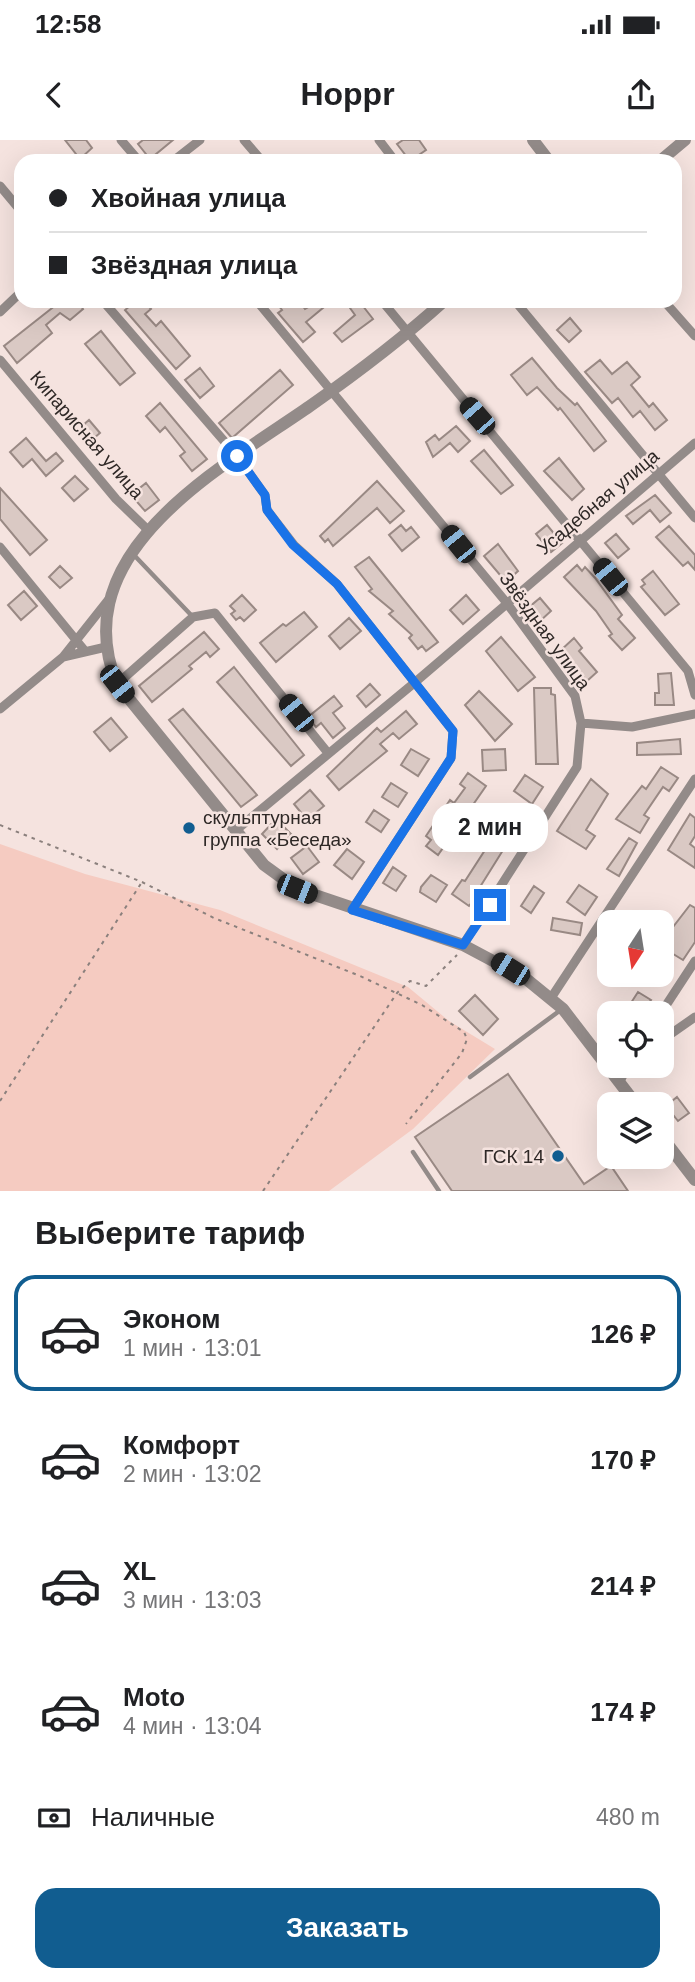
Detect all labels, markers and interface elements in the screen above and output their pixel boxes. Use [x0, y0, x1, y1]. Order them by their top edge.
text: 12:58 [35, 9, 102, 39]
icon: back [35, 76, 73, 114]
text: Hoppr [300, 76, 395, 112]
icon: share [622, 76, 660, 114]
text: Хвойная улица [91, 183, 286, 213]
text: Звёздная улица [91, 250, 297, 280]
street label: Кипарисная улица [26, 367, 148, 503]
car [456, 393, 499, 439]
route start [221, 440, 253, 472]
street label: Усадебная улица [533, 445, 663, 559]
car [437, 521, 480, 567]
car [589, 554, 632, 600]
street label: Звёздная улица [495, 568, 595, 694]
car [96, 661, 139, 707]
car [275, 690, 318, 736]
callout: 2 мин [432, 804, 548, 852]
place label: скульптурная группа «Беседа» [203, 807, 352, 850]
text: 2 мин [458, 814, 522, 840]
marker: скульптурная группа «Беседа» [181, 820, 197, 836]
car [274, 871, 321, 907]
route end [474, 889, 506, 921]
north arrow [597, 910, 674, 987]
map controls [597, 910, 674, 1169]
car [487, 949, 534, 989]
button: locate [597, 1001, 674, 1078]
button: layers [597, 1092, 674, 1169]
place label: ГСК 14 [483, 1146, 544, 1167]
marker: ГСК 14 [550, 1148, 566, 1164]
text: Выберите тариф [35, 1215, 305, 1251]
icon: car [39, 1302, 102, 1365]
text: Эконом [123, 1304, 221, 1334]
text: 126 ₽ [590, 1319, 656, 1349]
text: 1 мин · 13:01 [123, 1335, 262, 1361]
icon: car [39, 1428, 102, 1491]
text: Комфорт [123, 1430, 240, 1460]
text: 170 ₽ [590, 1445, 656, 1475]
text: 2 мин · 13:02 [123, 1461, 262, 1487]
icon: car [39, 1554, 102, 1617]
text: XL [123, 1556, 156, 1586]
text: 214 ₽ [590, 1571, 656, 1601]
text: 3 мин · 13:03 [123, 1587, 262, 1613]
icon: car [39, 1680, 102, 1743]
text: Moto [123, 1682, 185, 1712]
text: 174 ₽ [590, 1697, 656, 1727]
text: 4 мин · 13:04 [123, 1713, 262, 1739]
icon: cash [35, 1799, 73, 1837]
text: Наличные [91, 1802, 215, 1832]
text: 480 m [596, 1804, 660, 1830]
button: Заказать [35, 1888, 660, 1968]

